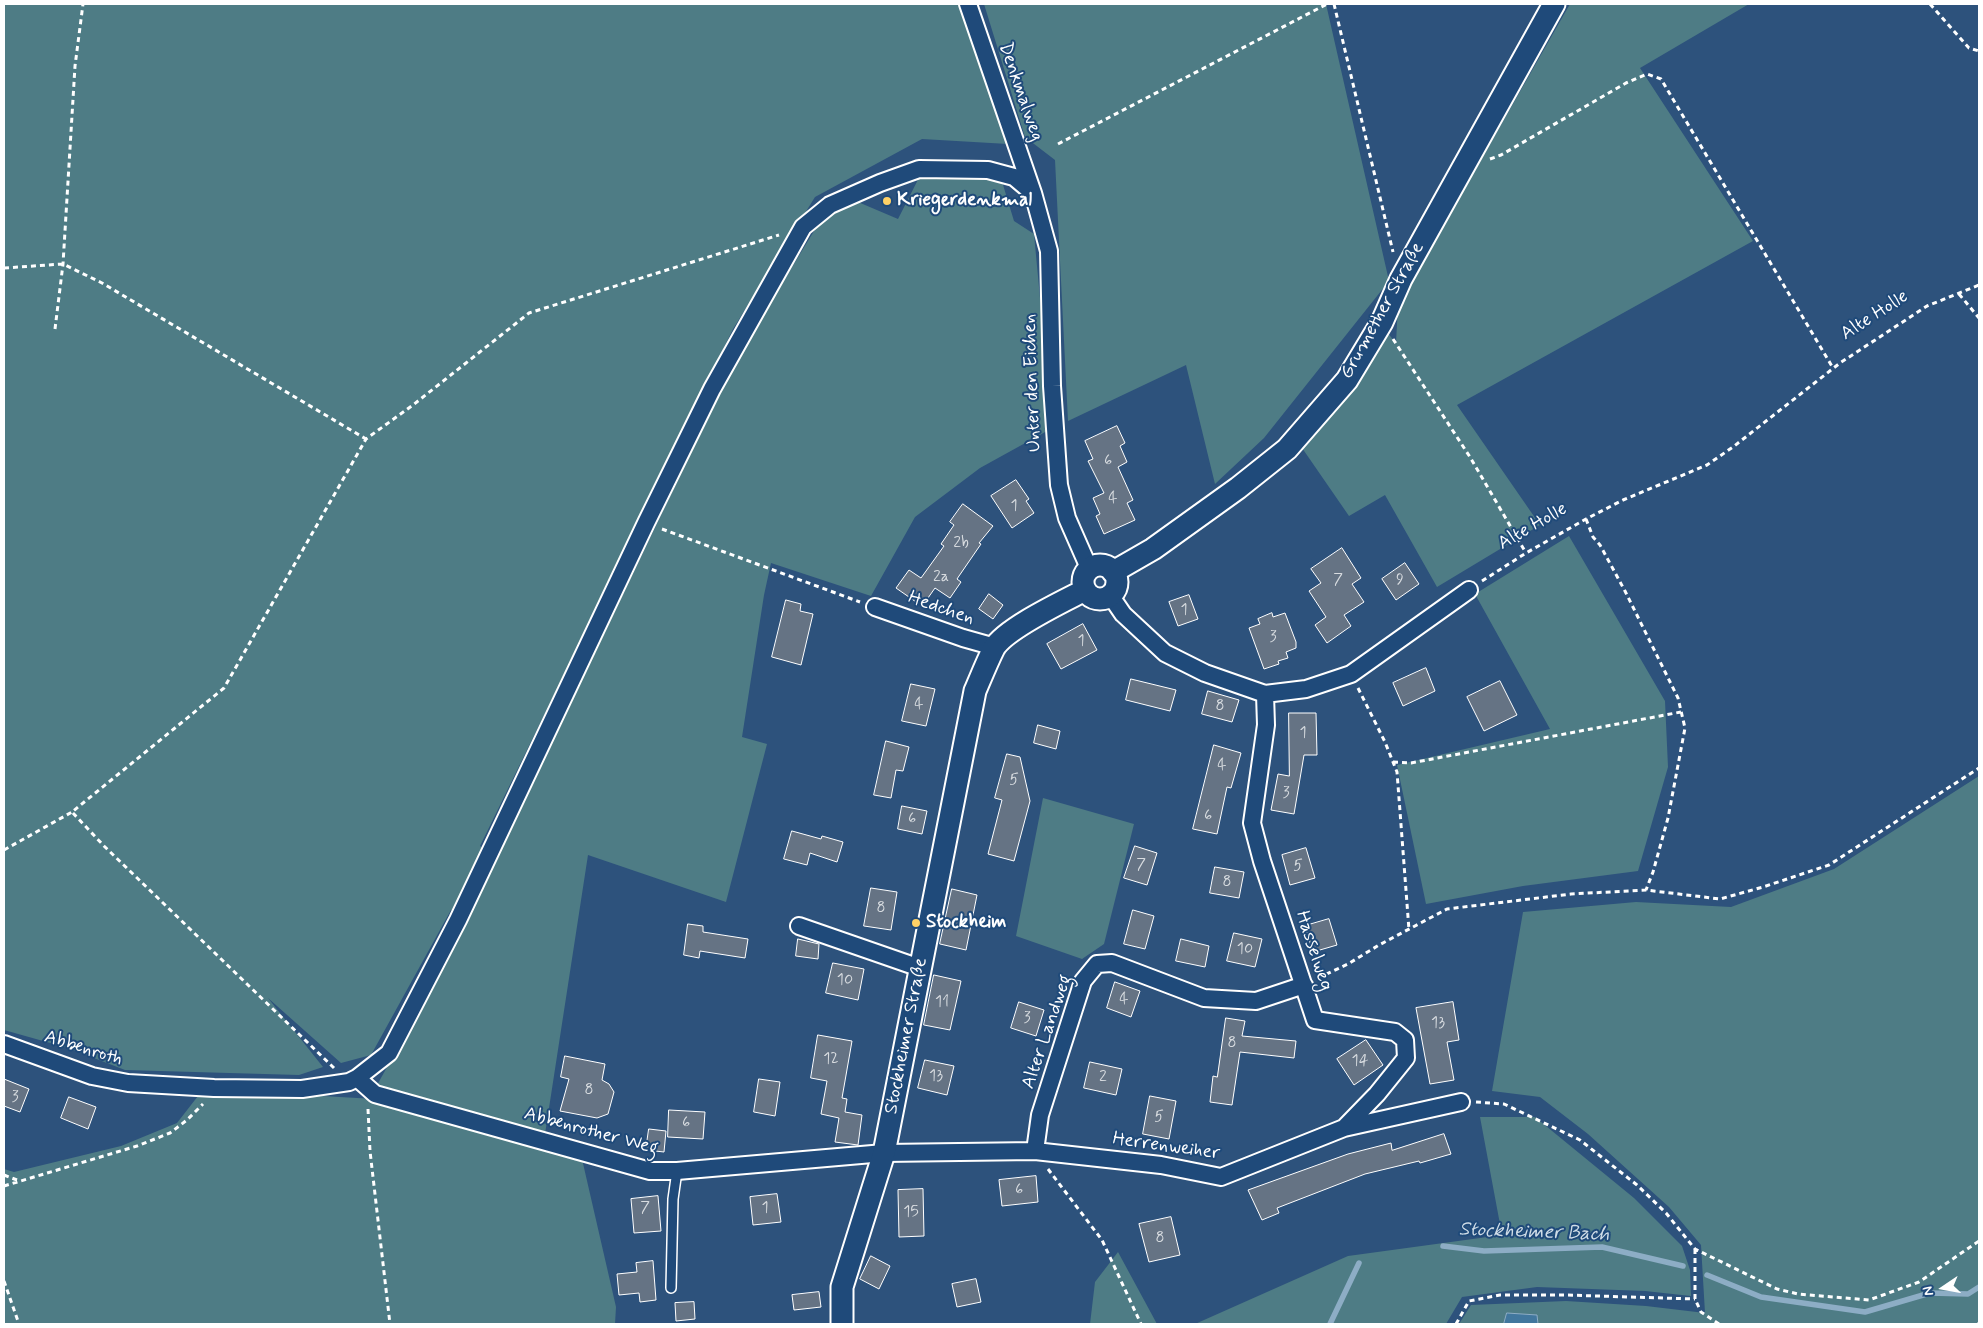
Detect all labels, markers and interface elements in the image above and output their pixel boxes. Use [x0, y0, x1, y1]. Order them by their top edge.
street label: Denkmalweg [992, 40, 1048, 144]
place label: Kriegerdenkmal [897, 190, 1032, 212]
marker: Kriegerdenkmal [881, 195, 893, 207]
street label: Grumether Straße [1336, 239, 1430, 383]
street label: Alte Holle [1837, 286, 1913, 346]
street label: Unter den Eichen [1019, 313, 1047, 453]
house number: 6 [1104, 452, 1112, 472]
house number: 4 [1108, 489, 1118, 509]
house number: 1 [1010, 497, 1018, 517]
street label: Alte Holle [1494, 498, 1572, 556]
house number: 2b [953, 534, 969, 554]
house number: 2a [933, 568, 949, 588]
house number: 7 [1333, 571, 1343, 591]
house number: 9 [1396, 571, 1404, 591]
street label: Hedchen [905, 587, 977, 631]
house number: 1 [1180, 601, 1188, 621]
house number: 3 [1269, 628, 1277, 648]
house number: 1 [1077, 632, 1085, 652]
house number: 4 [914, 695, 924, 715]
house number: 8 [1215, 697, 1225, 717]
house number: 1 [1299, 724, 1307, 744]
house number: 4 [1217, 756, 1227, 776]
house number: 5 [1009, 771, 1019, 791]
house number: 3 [1282, 784, 1290, 804]
house number: 6 [1204, 807, 1212, 827]
house number: 6 [908, 810, 916, 830]
house number: 7 [1136, 856, 1146, 876]
house number: 5 [1293, 857, 1303, 877]
house number: 8 [1222, 873, 1232, 893]
house number: 8 [876, 899, 886, 919]
street label: Hasselweg [1289, 908, 1337, 994]
place label: Stockheim [926, 912, 1006, 934]
marker: Stockheim [910, 917, 922, 929]
house number: 10 [1237, 940, 1253, 960]
street label: Stockheimer Straße [881, 956, 933, 1116]
house number: 10 [837, 971, 853, 991]
street label: Alter Landweg [1018, 972, 1078, 1092]
house number: 4 [1119, 990, 1129, 1010]
house number: 11 [935, 993, 949, 1013]
house number: 3 [1023, 1009, 1031, 1029]
house number: 13 [1431, 1014, 1445, 1034]
street label: Abbenroth [41, 1026, 125, 1072]
house number: 8 [1227, 1034, 1237, 1054]
house number: 12 [823, 1050, 839, 1070]
house number: 14 [1352, 1052, 1368, 1072]
house number: 13 [929, 1067, 943, 1087]
house number: 2 [1099, 1068, 1107, 1088]
house number: 8 [584, 1081, 594, 1101]
house number: 3 [11, 1088, 19, 1108]
street label: Abbenrother Weg [521, 1103, 661, 1161]
house number: 5 [1154, 1108, 1164, 1128]
house number: 6 [682, 1114, 690, 1134]
street label: Herrenweiher [1111, 1128, 1221, 1166]
house number: 6 [1015, 1181, 1023, 1201]
house number: 7 [640, 1199, 650, 1219]
house number: 1 [761, 1199, 769, 1219]
house number: 15 [903, 1203, 919, 1223]
water label: Stockheimer Bach [1458, 1218, 1610, 1248]
house number: 8 [1155, 1229, 1165, 1249]
north arrow [1918, 1263, 1968, 1313]
text: N [1919, 1285, 1938, 1298]

